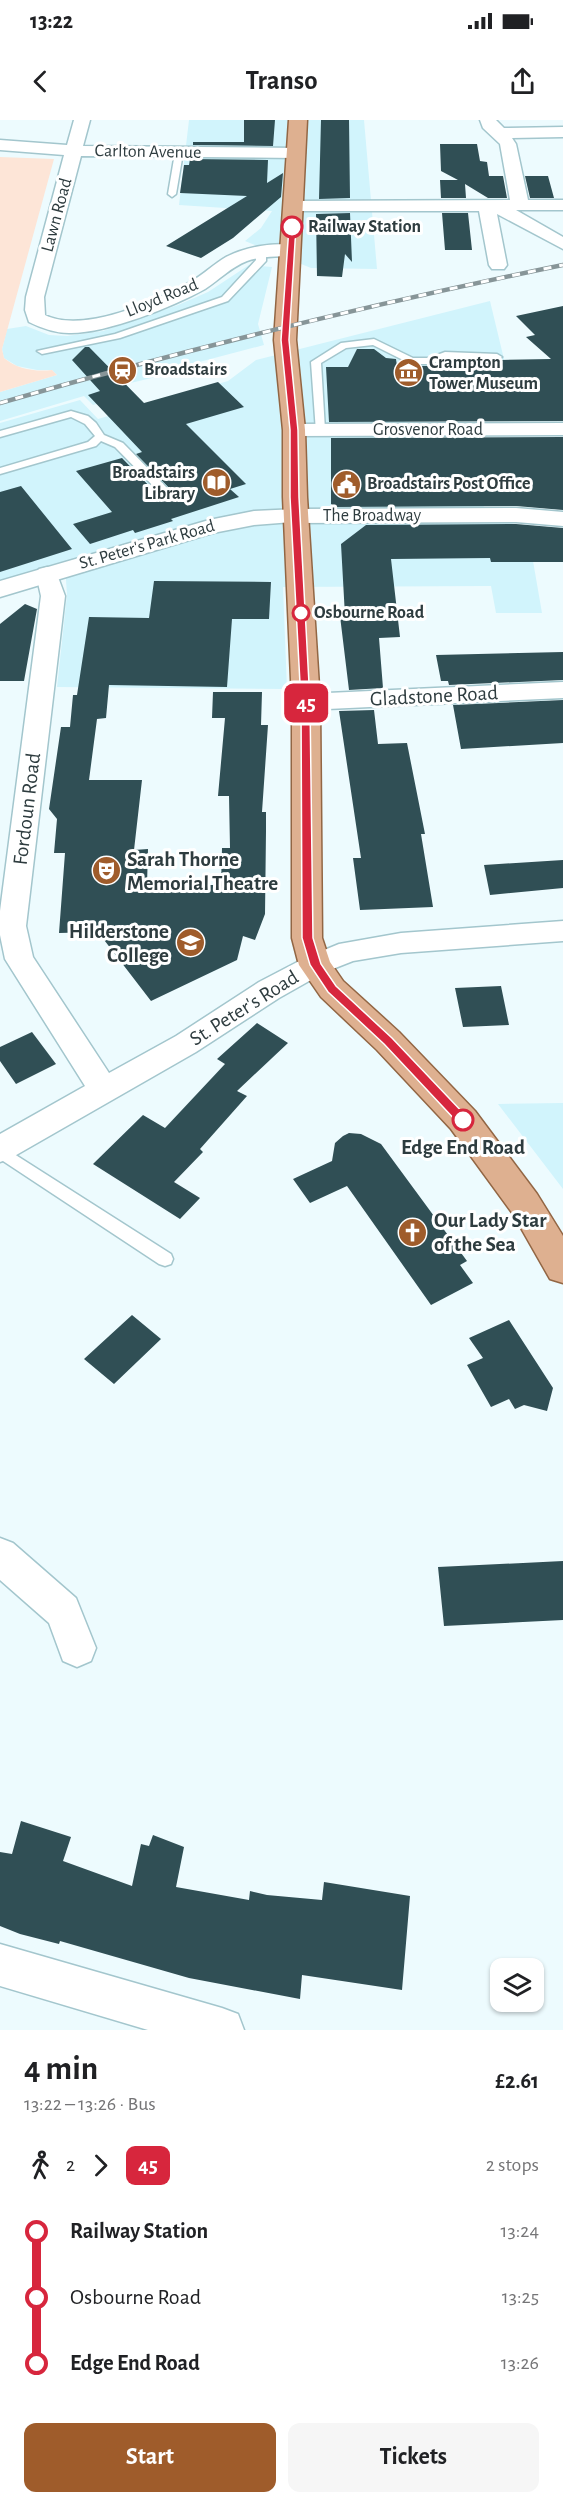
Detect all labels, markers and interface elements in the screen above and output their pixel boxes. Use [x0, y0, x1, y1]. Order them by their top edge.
text: 13:22 [30, 10, 73, 32]
icon: back [24, 65, 57, 98]
icon: share [506, 65, 539, 98]
text: Transo [246, 67, 317, 94]
street label: Carlton Avenue [95, 142, 201, 162]
street label: Lawn Road [39, 176, 75, 254]
marker: Railway Station [281, 216, 303, 238]
place label: Railway Station [308, 218, 421, 236]
street label: Lloyd Road [123, 275, 201, 321]
station icon: Broadstairs [107, 354, 139, 386]
place label: Crampton Tower Museum [429, 354, 538, 393]
museum icon: Crampton Tower Museum [392, 357, 424, 389]
place label: Broadstairs [144, 361, 227, 379]
street label: Grosvenor Road [373, 421, 483, 439]
place label: Broadstairs Library [112, 464, 196, 503]
library icon: Broadstairs Library [200, 467, 232, 499]
public building icon: Broadstairs Post Office [330, 468, 362, 500]
place label: Broadstairs Post Office [367, 475, 530, 493]
street label: The Broadway [323, 507, 422, 525]
street label: St. Peter's Park Road [77, 517, 217, 573]
marker: Osbourne Road [292, 604, 310, 622]
place label: Osbourne Road [314, 604, 425, 622]
street label: Gladstone Road [369, 682, 499, 710]
line badge: 45 [279, 684, 333, 722]
text: 45 [296, 693, 316, 714]
street label: Fordoun Road [10, 752, 44, 866]
place label: Sarah Thorne Memorial Theatre [127, 849, 278, 894]
theatre icon: Sarah Thorne Memorial Theatre [90, 855, 122, 887]
place label: Hilderstone College [69, 921, 169, 966]
school or university icon: Hilderstone College [174, 927, 206, 959]
street label: St. Peter's Road [186, 966, 302, 1050]
marker: Edge End Road [452, 1109, 474, 1131]
place label: Edge End Road [401, 1137, 525, 1158]
place label: Our Lady Star of the Sea [434, 1210, 547, 1255]
church icon: Our Lady Star of the Sea [397, 1216, 429, 1248]
map controls [490, 1958, 544, 2012]
button: layers [490, 1958, 544, 2012]
text: 4 min [24, 2053, 98, 2086]
text: £2.61 [495, 2070, 539, 2092]
text: 13:22 – 13:26 · Bus [24, 2094, 156, 2114]
icon: walk [24, 2149, 57, 2182]
icon: forward [84, 2149, 117, 2182]
text: 2 [66, 2155, 75, 2175]
text: 45 [138, 2155, 158, 2176]
text: 2 stops [486, 2155, 539, 2175]
text: Railway Station [70, 2220, 208, 2242]
text: 13:24 [501, 2221, 539, 2241]
text: Osbourne Road [70, 2286, 201, 2308]
text: 13:25 [502, 2287, 539, 2307]
text: Edge End Road [70, 2352, 200, 2374]
text: 13:26 [501, 2353, 539, 2373]
button: Start [24, 2423, 276, 2492]
button: Tickets [288, 2423, 539, 2492]

